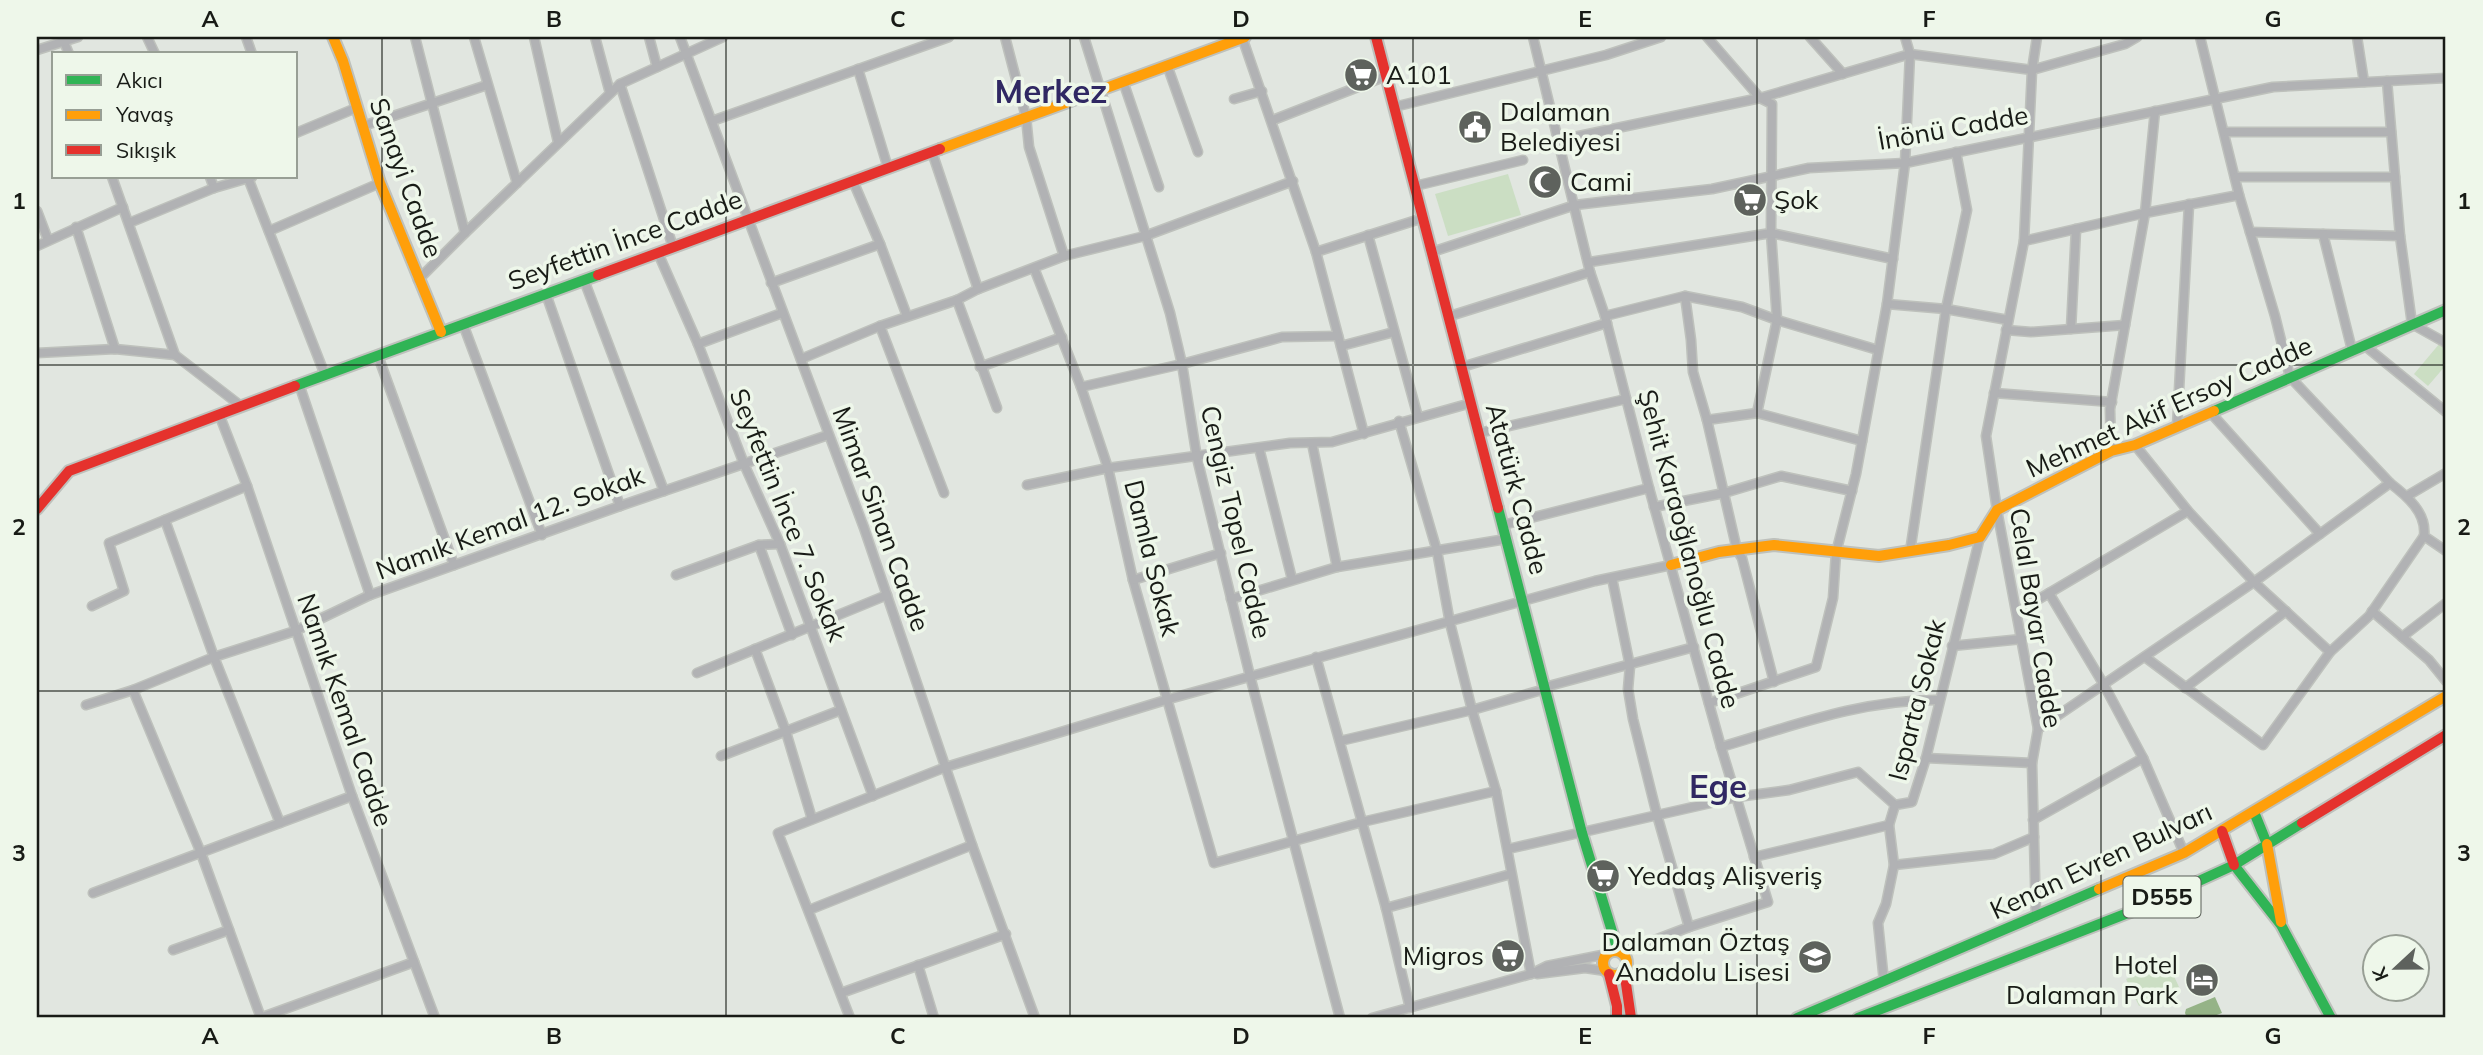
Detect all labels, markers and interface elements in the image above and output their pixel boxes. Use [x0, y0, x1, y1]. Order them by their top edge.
text: A [201, 4, 219, 33]
text: B [546, 4, 562, 33]
text: C [890, 4, 906, 33]
text: D [1232, 4, 1250, 33]
text: E [1578, 4, 1592, 33]
text: F [1922, 4, 1936, 33]
text: G [2264, 4, 2282, 33]
legend [52, 52, 298, 178]
supermarket icon: A101 [1342, 56, 1380, 94]
place label: A101 [1386, 58, 1452, 91]
text: Akıcı [116, 67, 163, 93]
district label: Merkez [995, 70, 1107, 111]
street label: Sanayi Cadde [362, 93, 451, 262]
place label: Dalaman Belediyesi [1500, 95, 1621, 158]
street label: İnönü Cadde [1875, 98, 2031, 157]
text: Yavaş [115, 101, 174, 127]
public building icon: Dalaman Belediyesi [1456, 108, 1494, 146]
text: Sıkışık [116, 137, 176, 163]
mosque icon: Cami [1526, 163, 1564, 201]
place label: Cami [1570, 165, 1632, 198]
supermarket icon: Şok [1731, 181, 1769, 219]
street label: Seyfettin İnce Cadde [503, 182, 746, 297]
place label: Şok [1774, 183, 1819, 216]
text: 1 [12, 186, 26, 215]
text: 1 [2457, 186, 2471, 215]
street label: Mehmet Akif Ersoy Cadde [2021, 328, 2317, 485]
street label: Seyfettin İnce 7. Sokak [723, 384, 855, 647]
street label: Şehit Karaoğlanoğlu Cadde [1631, 386, 1748, 712]
street label: Atatürk Cadde [1479, 400, 1556, 578]
street label: Mimar Sinan Cadde [825, 402, 937, 636]
street label: Cengiz Topel Cadde [1194, 402, 1279, 642]
street label: Namık Kemal 12. Sokak [371, 458, 649, 586]
street label: Damla Sokak [1117, 476, 1188, 640]
street label: Celal Bayar Cadde [2003, 505, 2070, 730]
text: 2 [12, 512, 26, 541]
text: 2 [2457, 512, 2471, 541]
street label: Namık Kemal Cadde [290, 589, 401, 831]
street label: Isparta Sokak [1880, 615, 1953, 784]
district label: Ege [1689, 765, 1747, 806]
street label: Kenan Evren Bulvarı [1985, 795, 2217, 926]
text: 3 [12, 838, 26, 867]
text: 3 [2457, 838, 2471, 867]
supermarket icon: Yeddaş Alişveriş [1584, 857, 1622, 895]
place label: Yeddaş Alişveriş [1627, 859, 1823, 892]
road number: D555 [2124, 876, 2200, 917]
place label: Dalaman Öztaş Anadolu Lisesi [1602, 925, 1790, 988]
north arrow [2360, 932, 2430, 1002]
supermarket icon: Migros [1489, 937, 1527, 975]
school or university icon: Dalaman Öztaş Anadolu Lisesi [1796, 938, 1834, 976]
place label: Migros [1403, 939, 1484, 972]
place label: Hotel Dalaman Park [2006, 948, 2179, 1011]
hotel icon: Hotel Dalaman Park [2183, 961, 2221, 999]
text: K [2366, 963, 2394, 985]
text: A [201, 1021, 219, 1050]
text: B [546, 1021, 562, 1050]
text: C [890, 1021, 906, 1050]
text: D [1232, 1021, 1250, 1050]
text: E [1578, 1021, 1592, 1050]
text: F [1922, 1021, 1936, 1050]
text: G [2264, 1021, 2282, 1050]

